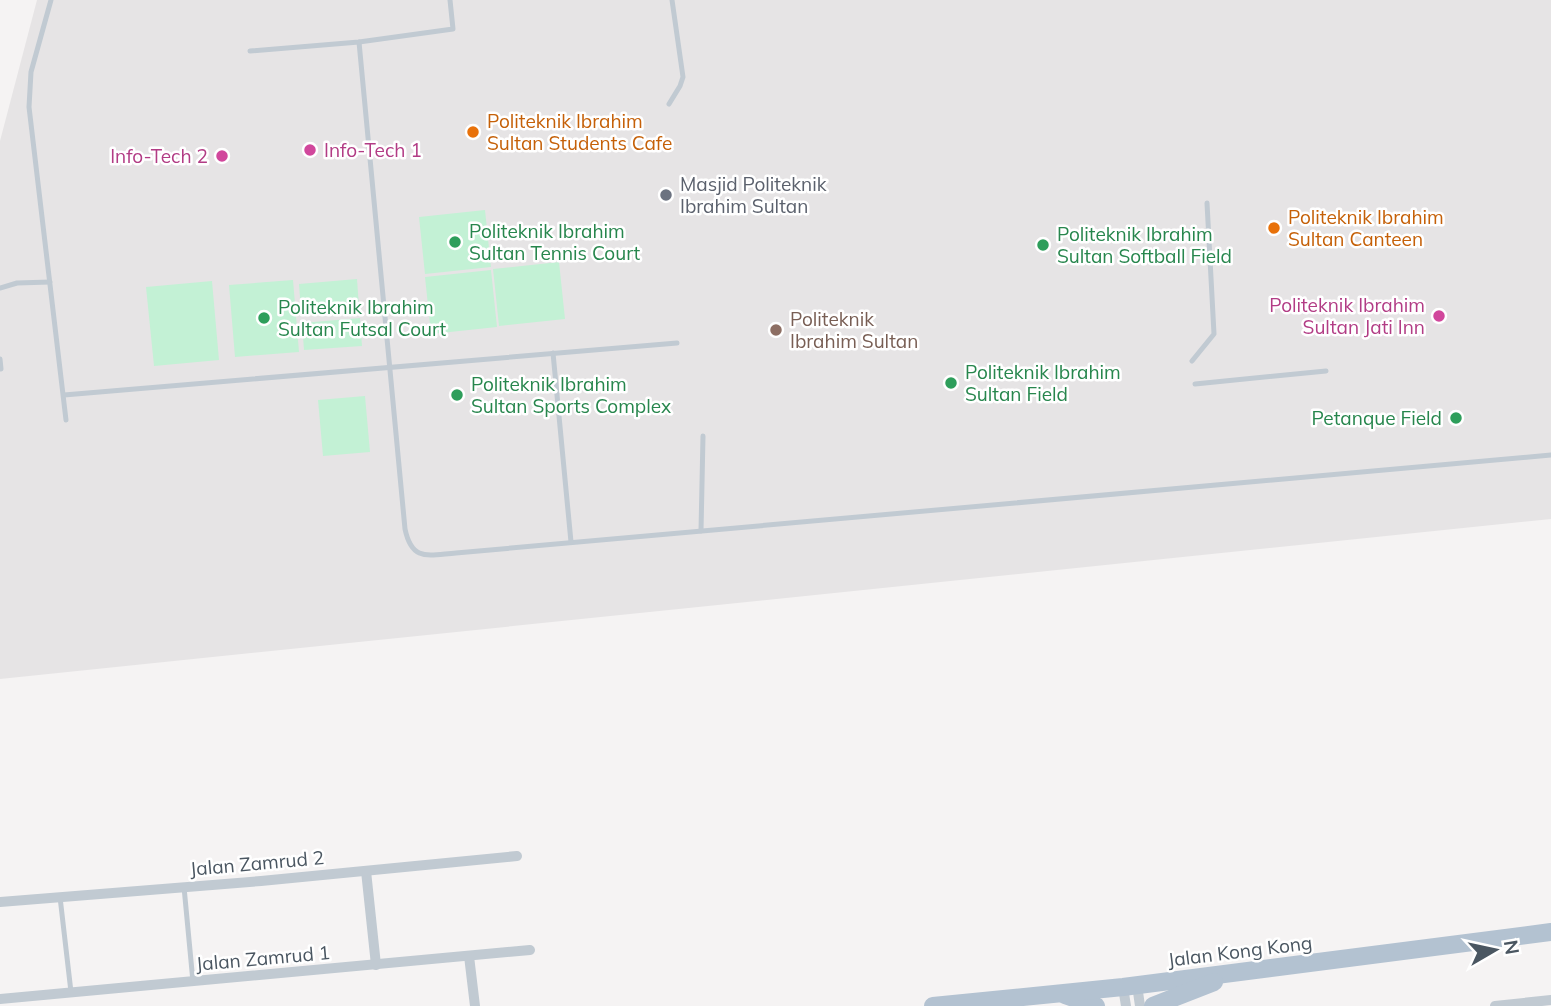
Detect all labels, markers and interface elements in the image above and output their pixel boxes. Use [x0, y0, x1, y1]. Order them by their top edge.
place label: Politeknik Ibrahim Sultan Students Cafe [487, 109, 672, 155]
marker: Politeknik Ibrahim Sultan Students Cafe [465, 124, 481, 140]
place label: Info-Tech 1 [324, 138, 422, 162]
marker: Info-Tech 1 [302, 142, 318, 158]
place label: Info-Tech 2 [110, 144, 208, 168]
marker: Info-Tech 2 [214, 148, 230, 164]
place label: Masjid Politeknik Ibrahim Sultan [680, 172, 827, 218]
marker: Masjid Politeknik Ibrahim Sultan [658, 187, 674, 203]
place label: Politeknik Ibrahim Sultan Canteen [1288, 205, 1444, 251]
place label: Politeknik Ibrahim Sultan Tennis Court [469, 219, 641, 265]
marker: Politeknik Ibrahim Sultan Canteen [1266, 220, 1282, 236]
place label: Politeknik Ibrahim Sultan Softball Field [1057, 222, 1232, 268]
marker: Politeknik Ibrahim Sultan Tennis Court [447, 234, 463, 250]
marker: Politeknik Ibrahim Sultan Softball Field [1035, 237, 1051, 253]
place label: Politeknik Ibrahim Sultan Jati Inn [1269, 293, 1425, 339]
place label: Politeknik Ibrahim Sultan Futsal Court [278, 295, 446, 341]
place label: Politeknik Ibrahim Sultan [790, 307, 918, 353]
marker: Politeknik Ibrahim Sultan Jati Inn [1431, 308, 1447, 324]
marker: Politeknik Ibrahim Sultan Futsal Court [256, 310, 272, 326]
marker: Politeknik Ibrahim Sultan [768, 322, 784, 338]
place label: Politeknik Ibrahim Sultan Field [965, 360, 1121, 406]
place label: Politeknik Ibrahim Sultan Sports Complex [471, 372, 671, 418]
marker: Politeknik Ibrahim Sultan Field [943, 375, 959, 391]
marker: Politeknik Ibrahim Sultan Sports Complex [449, 387, 465, 403]
place label: Petanque Field [1311, 406, 1442, 430]
marker: Petanque Field [1448, 410, 1464, 426]
street label: Jalan Zamrud 2 [189, 845, 325, 881]
north arrow [1460, 915, 1530, 985]
street label: Jalan Kong Kong [1166, 930, 1314, 972]
text: N [1499, 938, 1525, 956]
street label: Jalan Zamrud 1 [195, 940, 331, 976]

